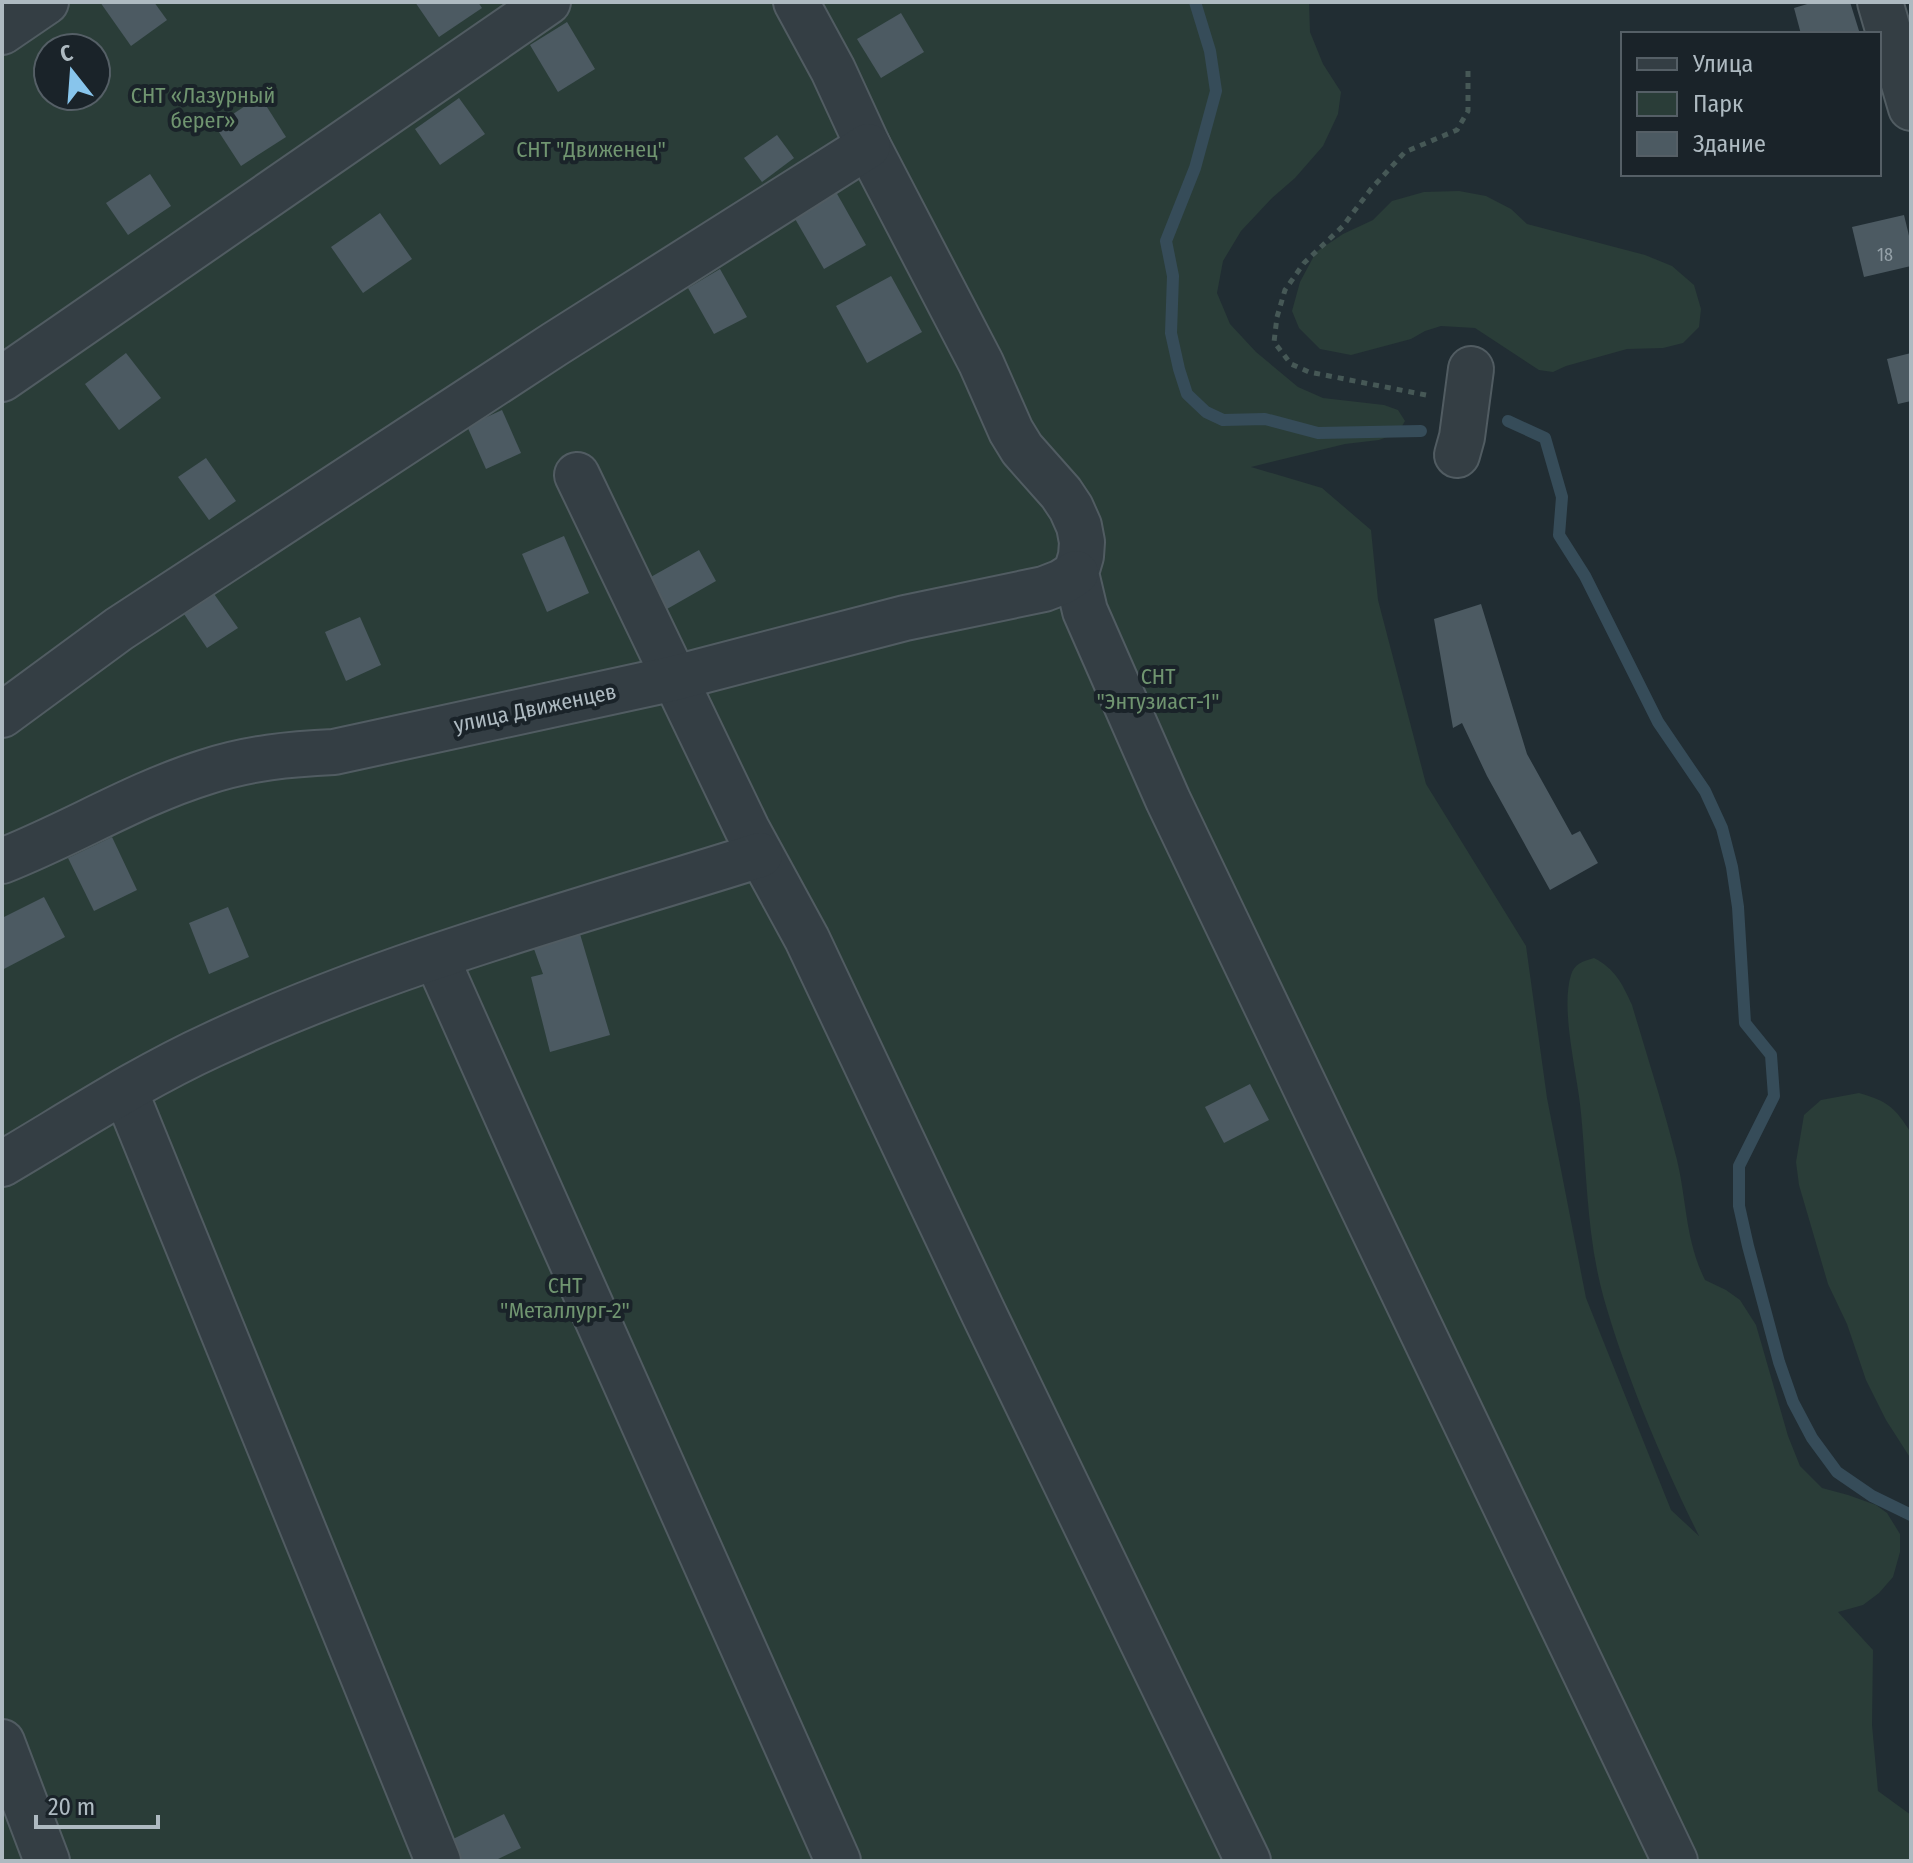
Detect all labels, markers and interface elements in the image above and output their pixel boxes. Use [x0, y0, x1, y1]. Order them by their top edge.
north arrow [32, 32, 112, 112]
legend [1621, 32, 1881, 176]
text: С [57, 39, 76, 68]
text: Улица [1692, 50, 1753, 78]
park label: СНТ «Лазурный берег» [131, 82, 275, 134]
text: Парк [1693, 90, 1744, 118]
text: Здание [1693, 130, 1766, 158]
park label: СНТ "Движенец" [516, 136, 666, 163]
house number: 18 [1877, 244, 1893, 266]
park label: СНТ "Энтузиаст-1" [1096, 663, 1220, 715]
street label: улица Движенцев [451, 678, 619, 738]
park label: СНТ "Металлург-2" [500, 1272, 630, 1324]
scale bar [36, 1779, 158, 1829]
text: 20 m [48, 1793, 95, 1821]

